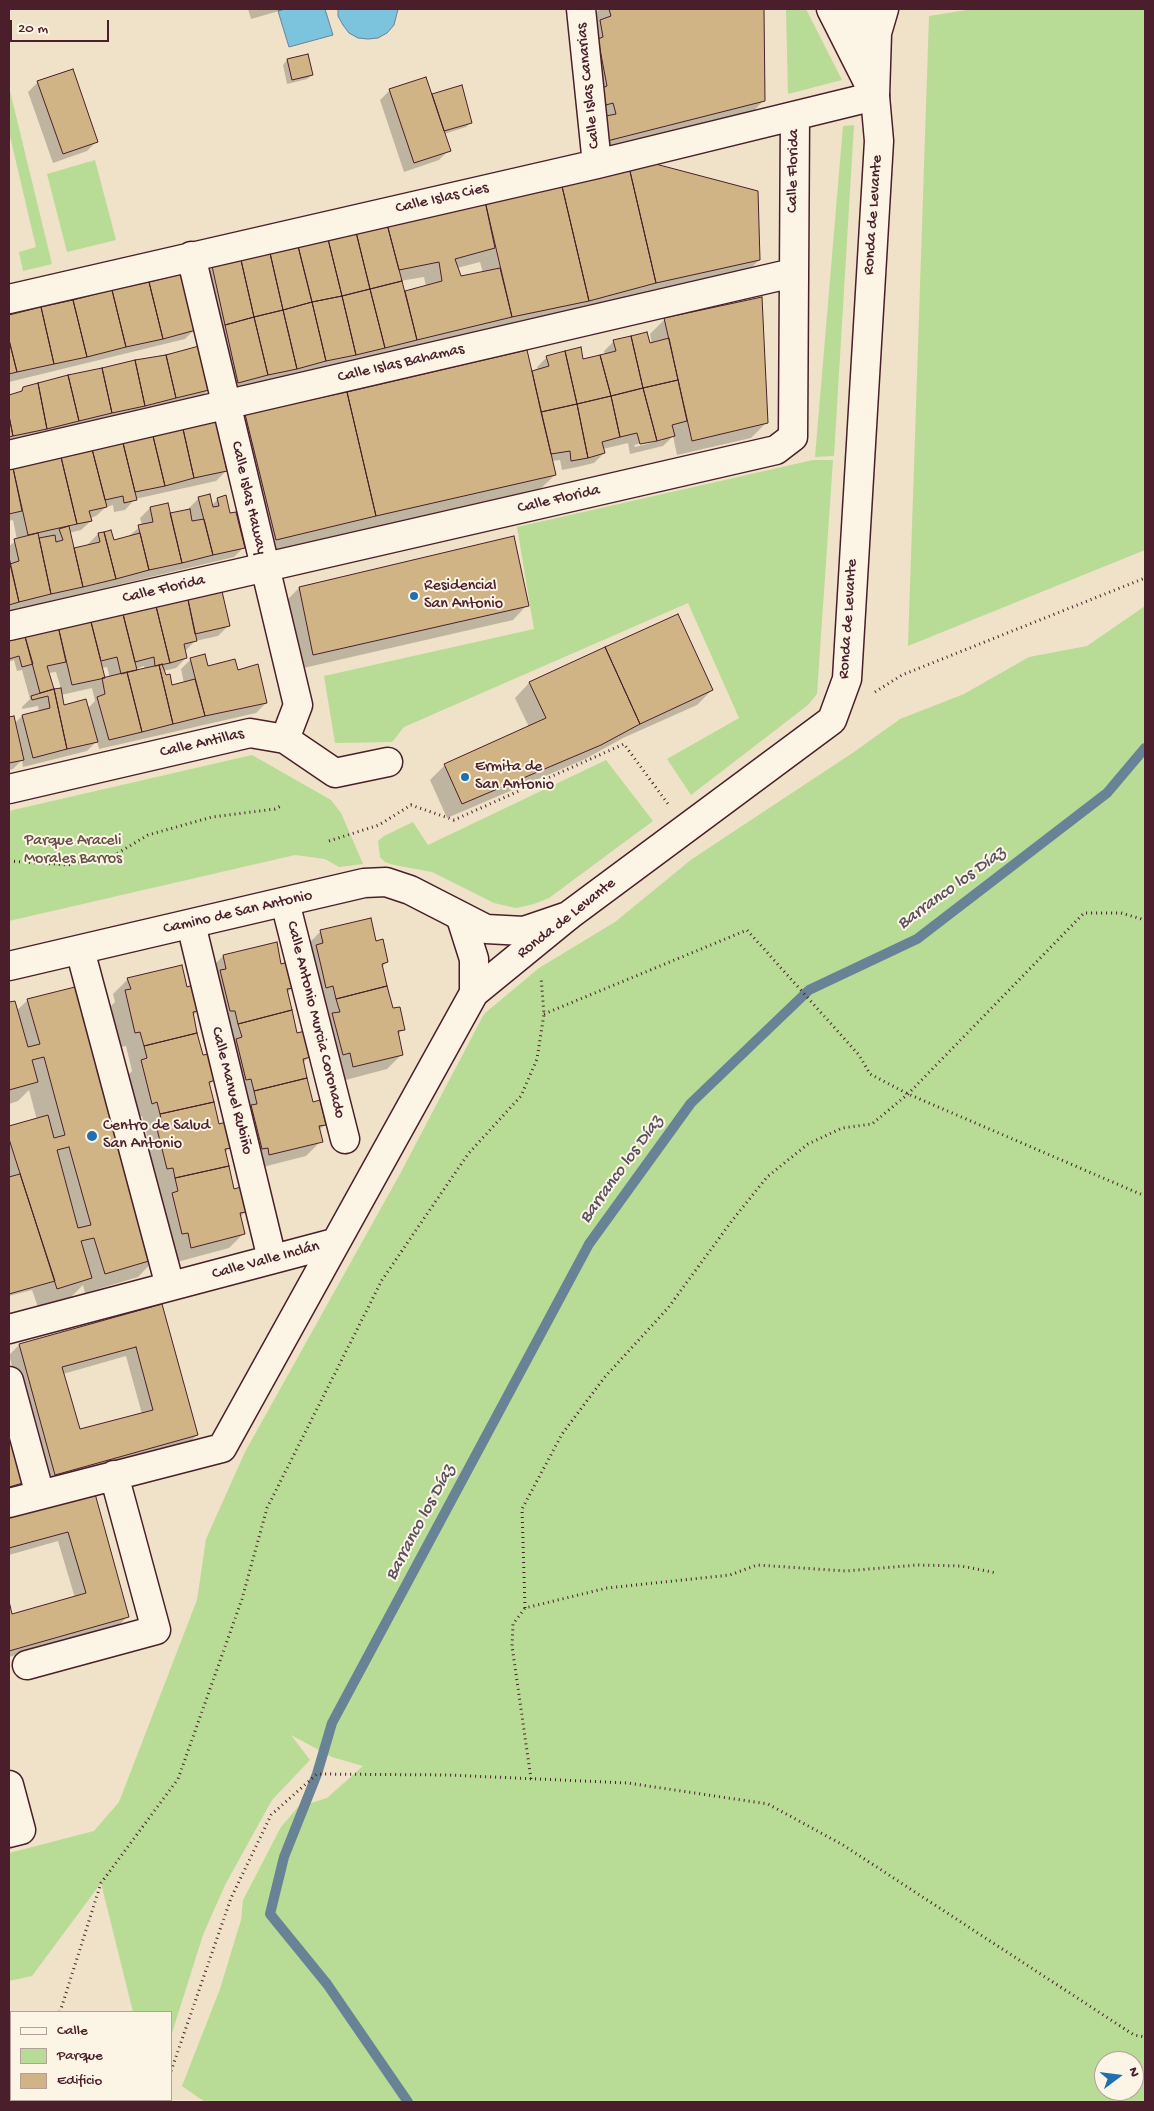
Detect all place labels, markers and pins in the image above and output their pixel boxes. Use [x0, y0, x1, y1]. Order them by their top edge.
place label: Residencial San Antonio [424, 577, 503, 615]
marker: Residencial San Antonio [408, 590, 420, 602]
place label: Ermita de San Antonio [475, 758, 554, 796]
marker: Ermita de San Antonio [459, 771, 471, 783]
place label: Centro de Salud San Antonio [103, 1117, 210, 1155]
marker: Centro de Salud San Antonio [85, 1129, 99, 1143]

